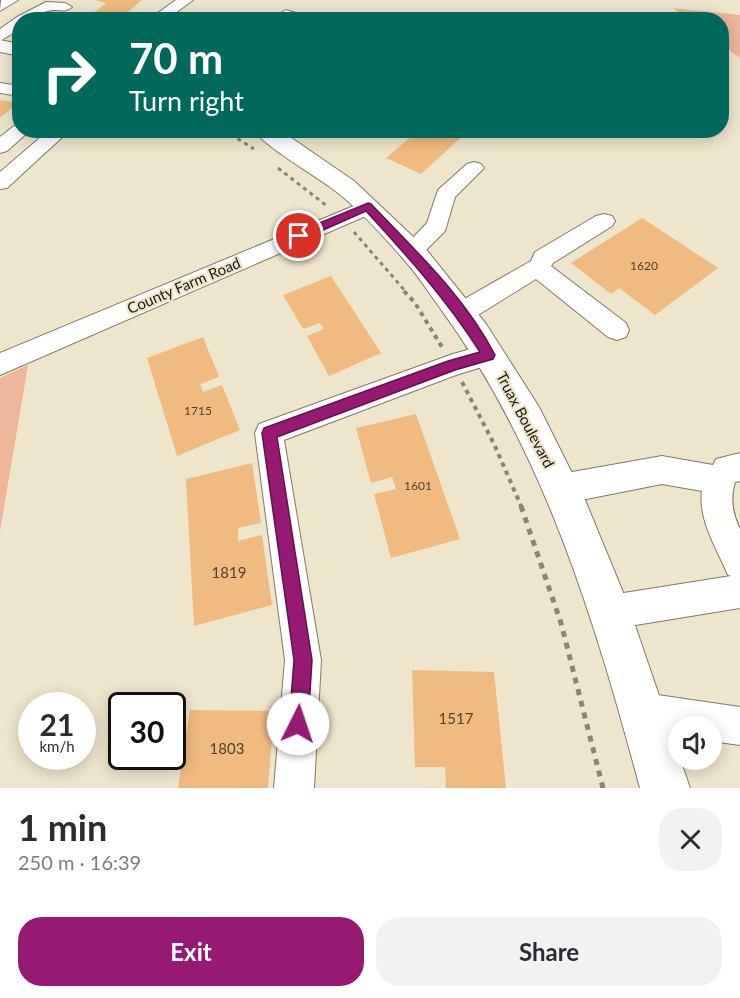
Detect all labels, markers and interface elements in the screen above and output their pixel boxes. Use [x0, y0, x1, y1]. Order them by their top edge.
text: 70 m [129, 33, 223, 83]
icon: right [30, 36, 108, 114]
text: Turn right [129, 84, 244, 117]
pin [273, 210, 324, 261]
icon: arrive [282, 219, 315, 252]
street label: County Farm Road [124, 253, 243, 317]
house number: 1620 [630, 258, 658, 273]
street label: Truax Boulevard [493, 368, 559, 471]
house number: 1715 [184, 403, 212, 418]
house number: 1601 [404, 478, 432, 493]
house number: 1819 [212, 563, 246, 581]
speed limit sign: 30 [108, 692, 186, 770]
position arrow [266, 692, 330, 756]
text: 21 [40, 706, 74, 742]
house number: 1517 [439, 709, 474, 727]
map controls [668, 716, 722, 770]
button: sound [668, 716, 722, 770]
text: km/h [39, 737, 75, 755]
house number: 1803 [210, 739, 244, 757]
text: 1 min [18, 805, 107, 849]
button: close [659, 808, 722, 871]
text: 250 m · 16:39 [18, 850, 141, 874]
button: Exit [18, 917, 364, 986]
button: Share [376, 917, 722, 986]

